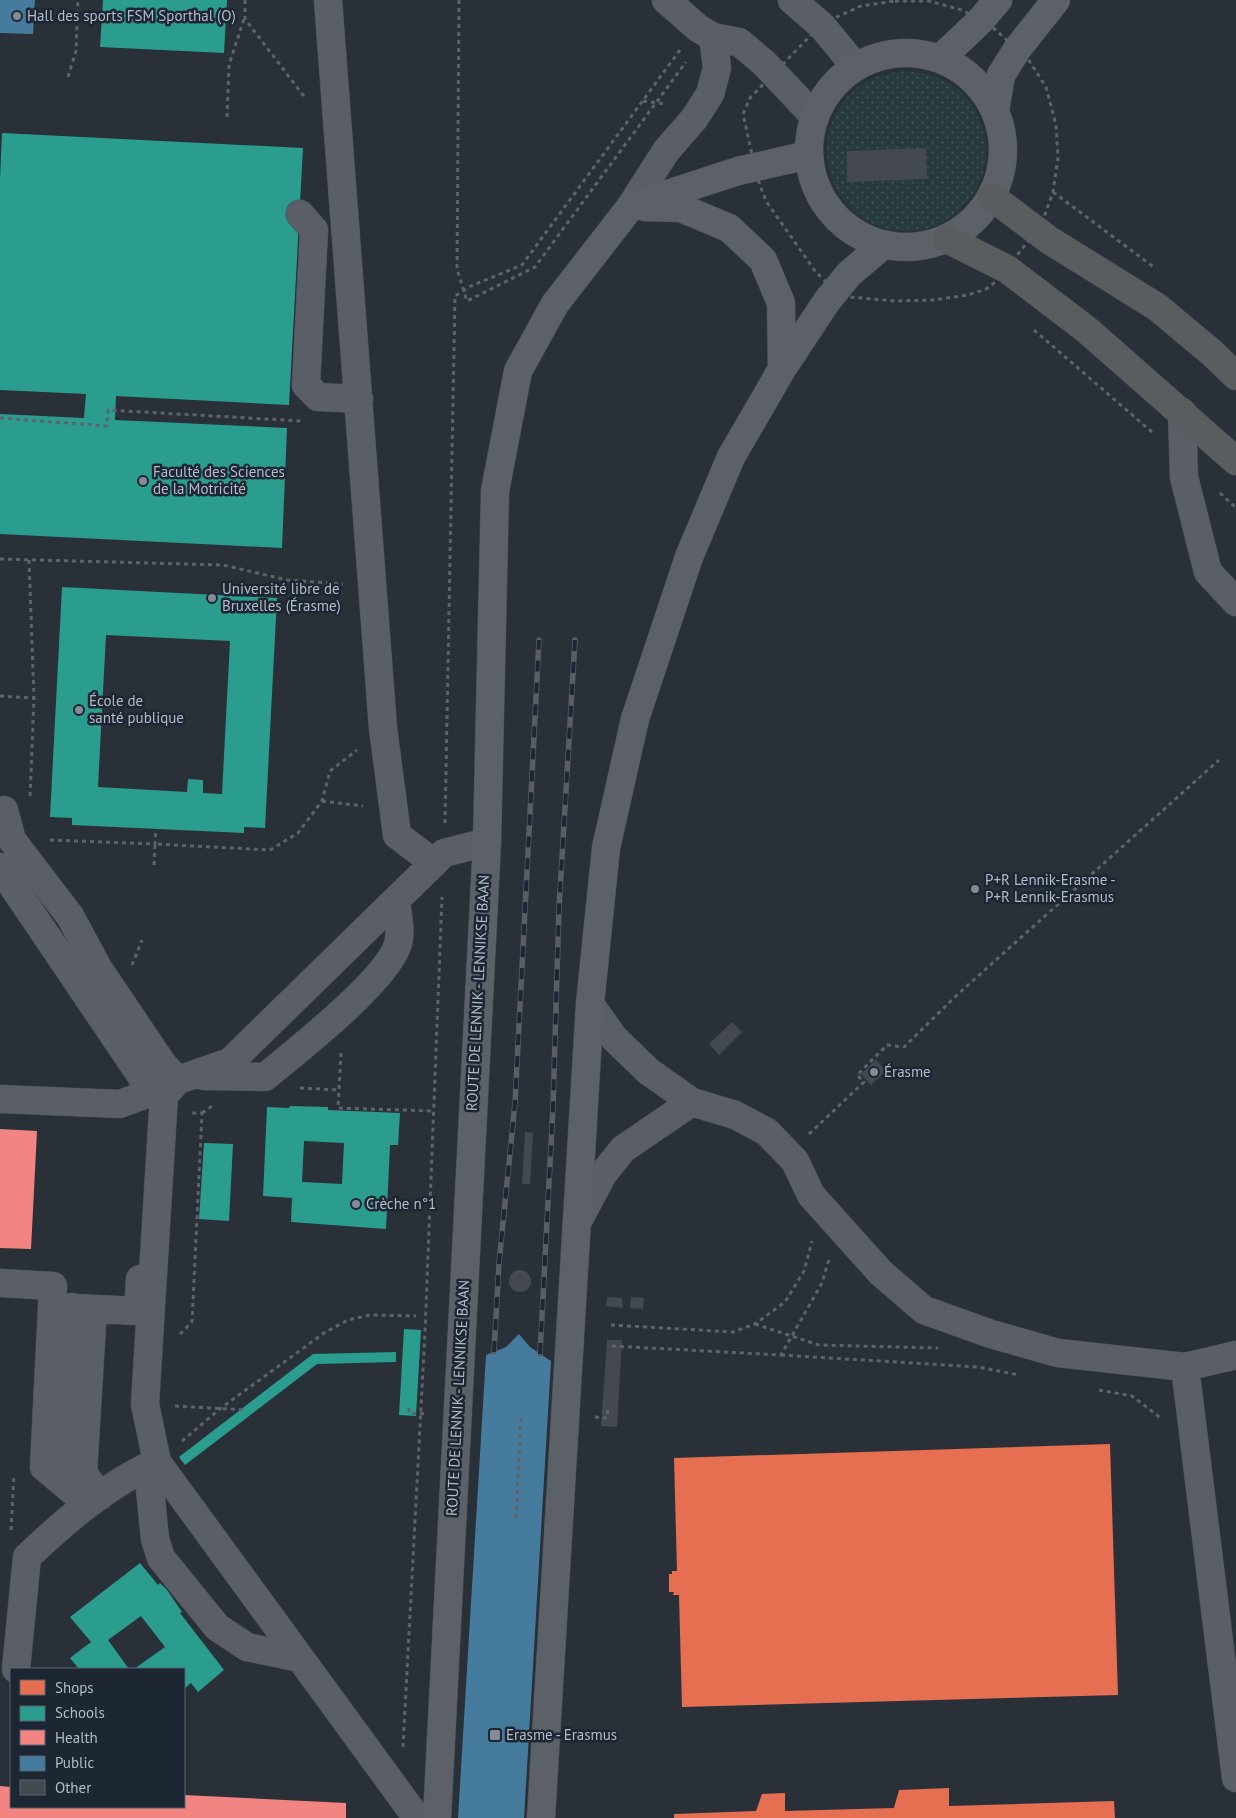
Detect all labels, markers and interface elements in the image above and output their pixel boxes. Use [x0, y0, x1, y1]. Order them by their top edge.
place label: Hall des sports FSM Sporthal (O) [27, 6, 236, 25]
marker: Hall des sports FSM Sporthal (O) [11, 10, 23, 22]
place label: Faculté des Sciences de la Motricité [153, 462, 285, 498]
marker: Faculté des Sciences de la Motricité [137, 475, 149, 487]
place label: Université libre de Bruxelles (Érasme) [222, 579, 341, 615]
marker: Université libre de Bruxelles (Érasme) [206, 592, 218, 604]
place label: École de santé publique [89, 691, 184, 727]
marker: École de santé publique [73, 704, 85, 716]
place label: P+R Lennik-Erasme - P+R Lennik-Erasmus [985, 870, 1116, 906]
street label: ROUTE DE LENNIK - LENNIKSE BAAN [462, 874, 493, 1112]
marker: P+R Lennik-Erasme - P+R Lennik-Erasmus [969, 883, 981, 895]
place label: Érasme [884, 1062, 931, 1081]
marker: Érasme [868, 1066, 880, 1078]
place label: Crèche n°1 [366, 1194, 436, 1213]
marker: Crèche n°1 [350, 1198, 362, 1210]
street label: ROUTE DE LENNIK - LENNIKSE BAAN [442, 1279, 473, 1517]
legend [10, 1668, 185, 1808]
text: Shops [55, 1678, 94, 1697]
text: Schools [55, 1703, 105, 1722]
place label: Erasme - Erasmus [506, 1725, 617, 1744]
text: Health [55, 1728, 98, 1747]
marker: Erasme - Erasmus [488, 1728, 502, 1742]
text: Public [55, 1753, 94, 1772]
text: Other [55, 1778, 91, 1797]

